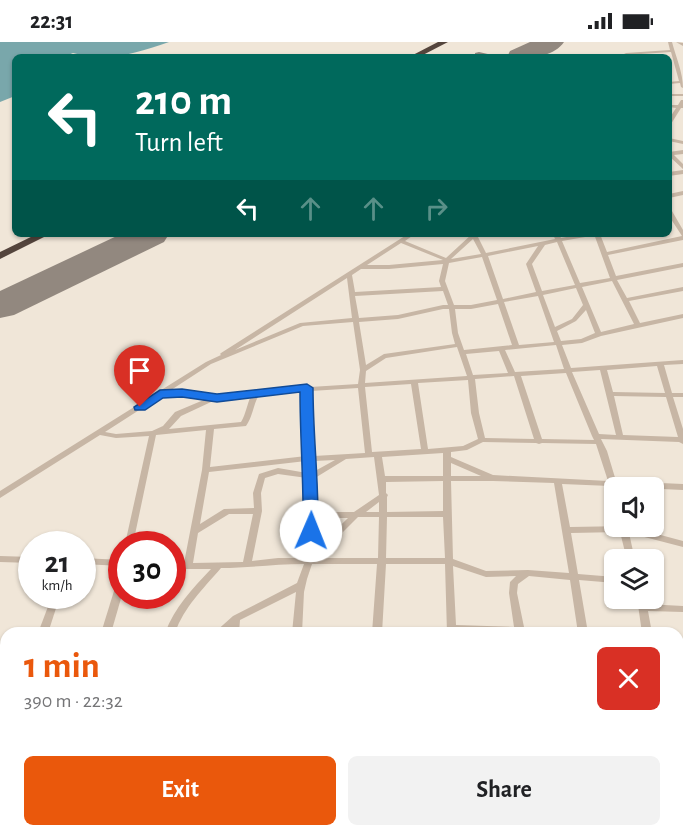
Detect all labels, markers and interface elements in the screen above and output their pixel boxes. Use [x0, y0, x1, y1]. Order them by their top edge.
text: 22:31 [30, 10, 73, 32]
icon: left [36, 78, 114, 156]
text: 210 m [135, 80, 232, 122]
text: Turn left [135, 129, 223, 156]
icon: left [231, 192, 264, 225]
icon: ahead [294, 192, 327, 225]
icon: ahead [357, 192, 390, 225]
icon: right [420, 192, 453, 225]
pin [114, 345, 165, 407]
icon: arrive [123, 354, 156, 387]
map controls [604, 477, 664, 609]
button: sound [604, 477, 664, 537]
position arrow [279, 499, 343, 563]
speed limit sign: 30 [108, 531, 186, 609]
text: 21 [45, 548, 69, 578]
button: layers [604, 549, 664, 609]
text: km/h [42, 578, 72, 593]
button: close [597, 647, 660, 710]
text: 1 min [24, 648, 100, 684]
text: 390 m · 22:32 [24, 691, 123, 711]
button: Exit [24, 756, 336, 825]
button: Share [348, 756, 660, 825]

